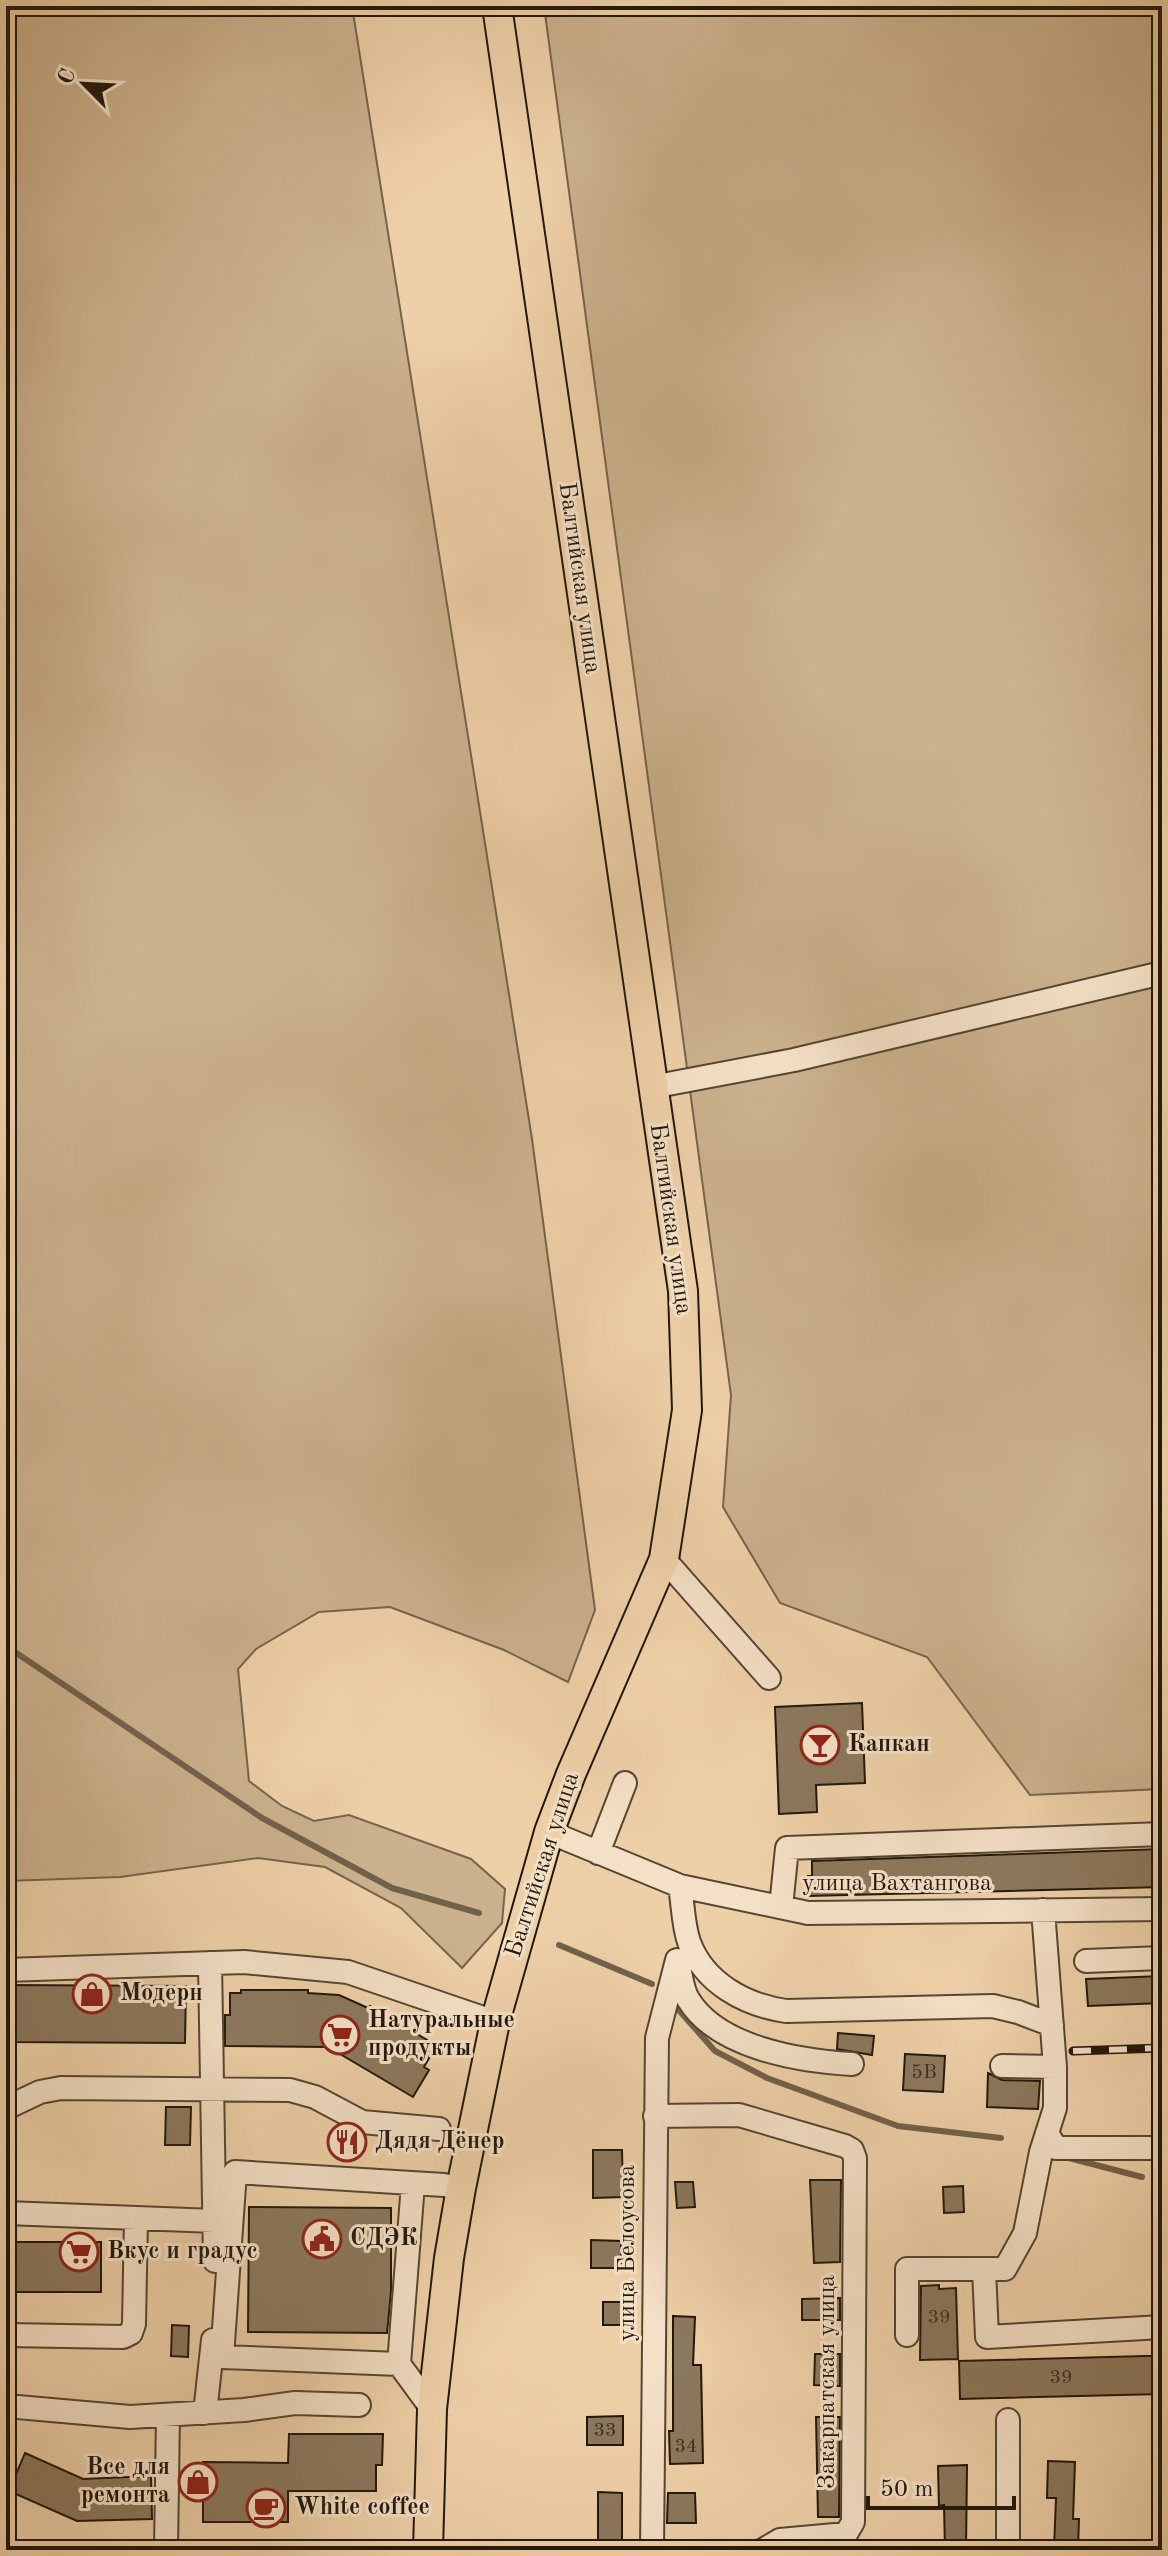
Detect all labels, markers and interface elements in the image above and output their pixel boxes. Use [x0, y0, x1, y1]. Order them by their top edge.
north arrow [44, 44, 124, 124]
text: С [55, 66, 81, 88]
street label: Балтийская улица [554, 481, 604, 675]
street label: Балтийская улица [645, 1122, 695, 1316]
bar icon: Капкан [799, 1724, 841, 1766]
place label: Капкан [848, 1733, 930, 1757]
street label: Балтийская улица [502, 1769, 584, 1961]
street label: улица Вахтангова [802, 1872, 992, 1896]
shop icon: Модерн [71, 1973, 113, 2015]
place label: Модерн [120, 1982, 203, 2006]
place label: Натуральные продукты [368, 2009, 515, 2061]
supermarket icon: Натуральные продукты [319, 2014, 361, 2056]
house number: 5В [911, 2063, 937, 2083]
restaurant icon: Дядя Дёнер [326, 2121, 368, 2163]
place label: Дядя Дёнер [375, 2130, 505, 2154]
street label: улица Белоусова [616, 2164, 640, 2341]
public building icon: СДЭК [301, 2218, 343, 2260]
place label: СДЭК [350, 2227, 418, 2251]
supermarket icon: Вкус и градус [58, 2231, 100, 2273]
place label: Вкус и градус [107, 2240, 258, 2264]
street label: Закарпатская улица [816, 2275, 840, 2489]
house number: 39 [927, 2308, 951, 2328]
house number: 39 [1049, 2368, 1073, 2388]
house number: 33 [593, 2421, 617, 2441]
house number: 34 [674, 2437, 698, 2457]
place label: Все для ремонта [81, 2456, 170, 2508]
scale bar [868, 2460, 1014, 2510]
shop icon: Все для ремонта [177, 2461, 219, 2503]
text: 50 m [880, 2478, 934, 2502]
cafe icon: White coffee [245, 2487, 287, 2529]
place label: White coffee [294, 2496, 430, 2520]

